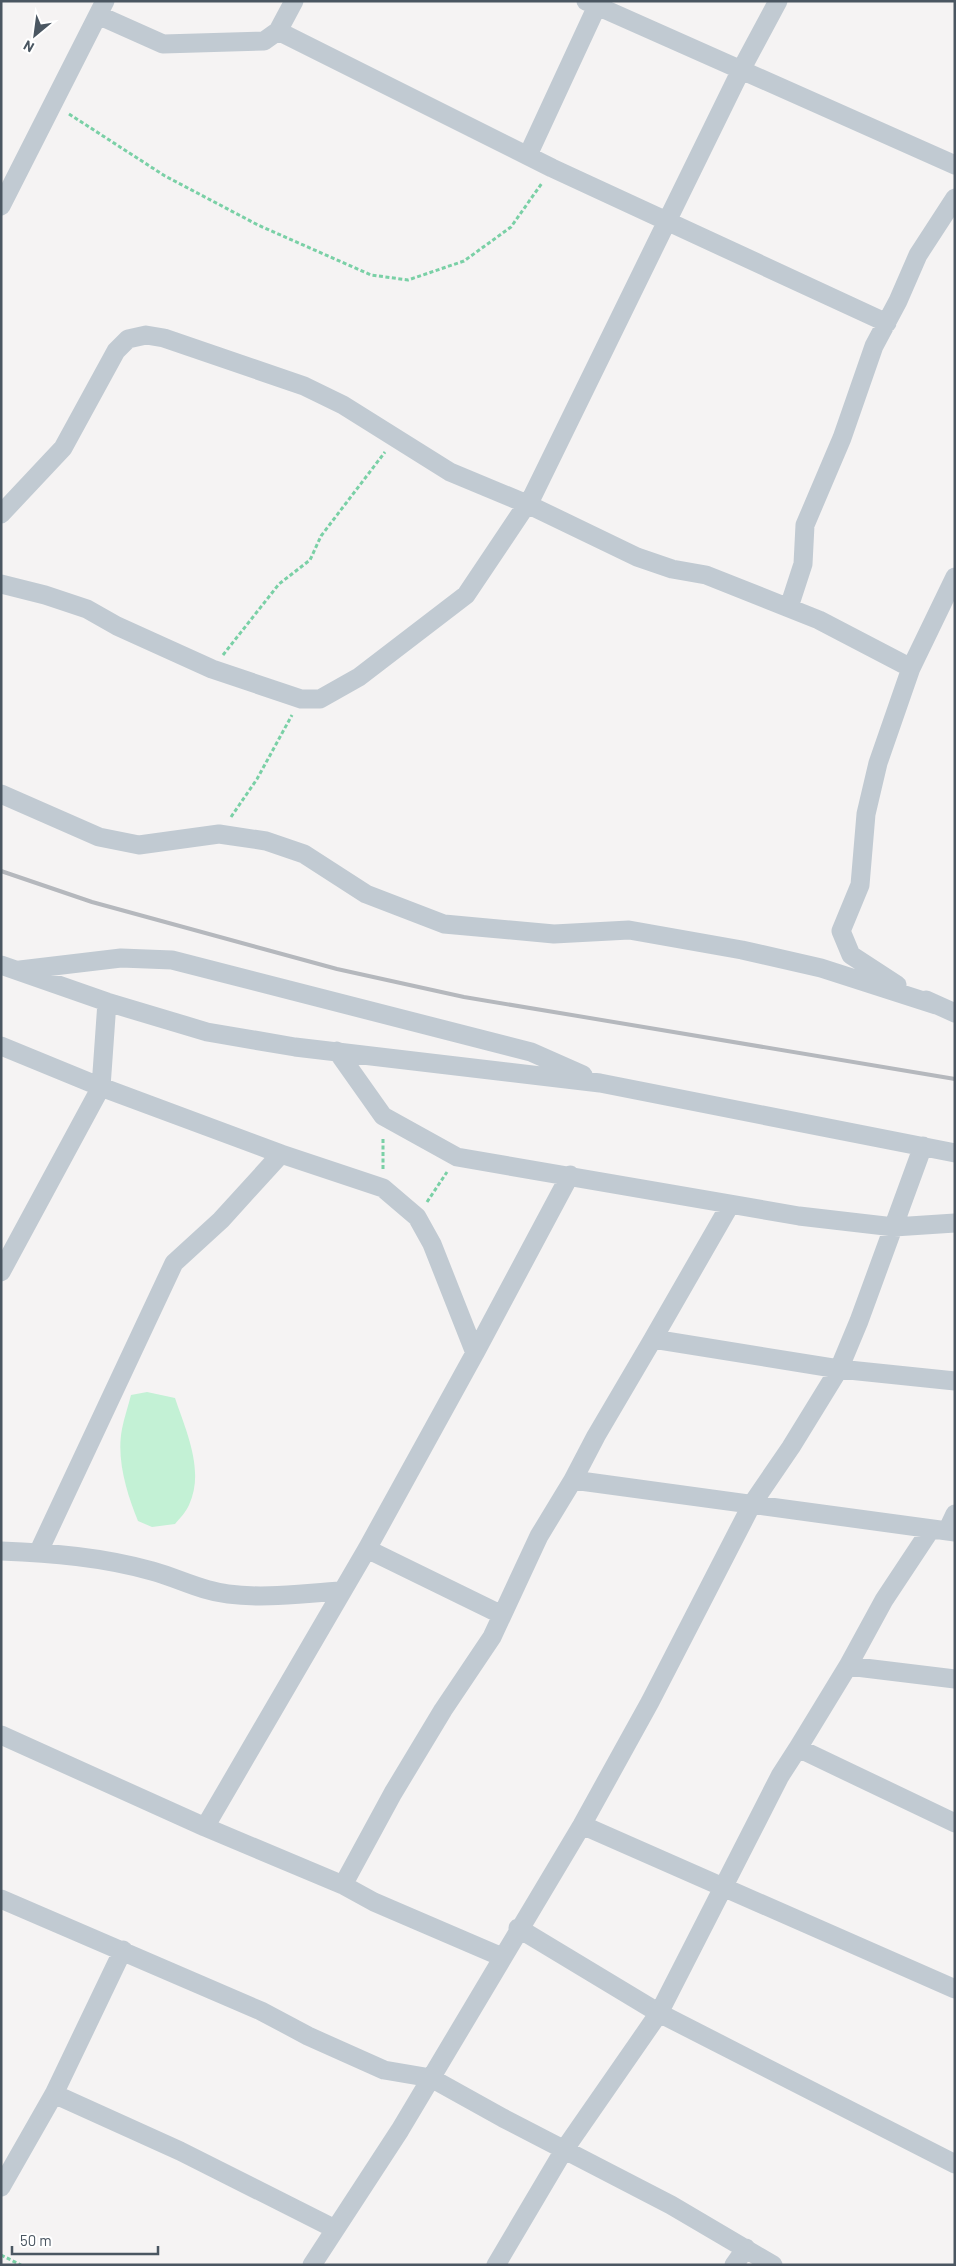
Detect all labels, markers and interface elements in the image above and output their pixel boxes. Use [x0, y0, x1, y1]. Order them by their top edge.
north arrow [10, 10, 60, 60]
text: N [20, 37, 37, 56]
scale bar [12, 2224, 159, 2256]
text: 50 m [20, 2231, 52, 2249]

